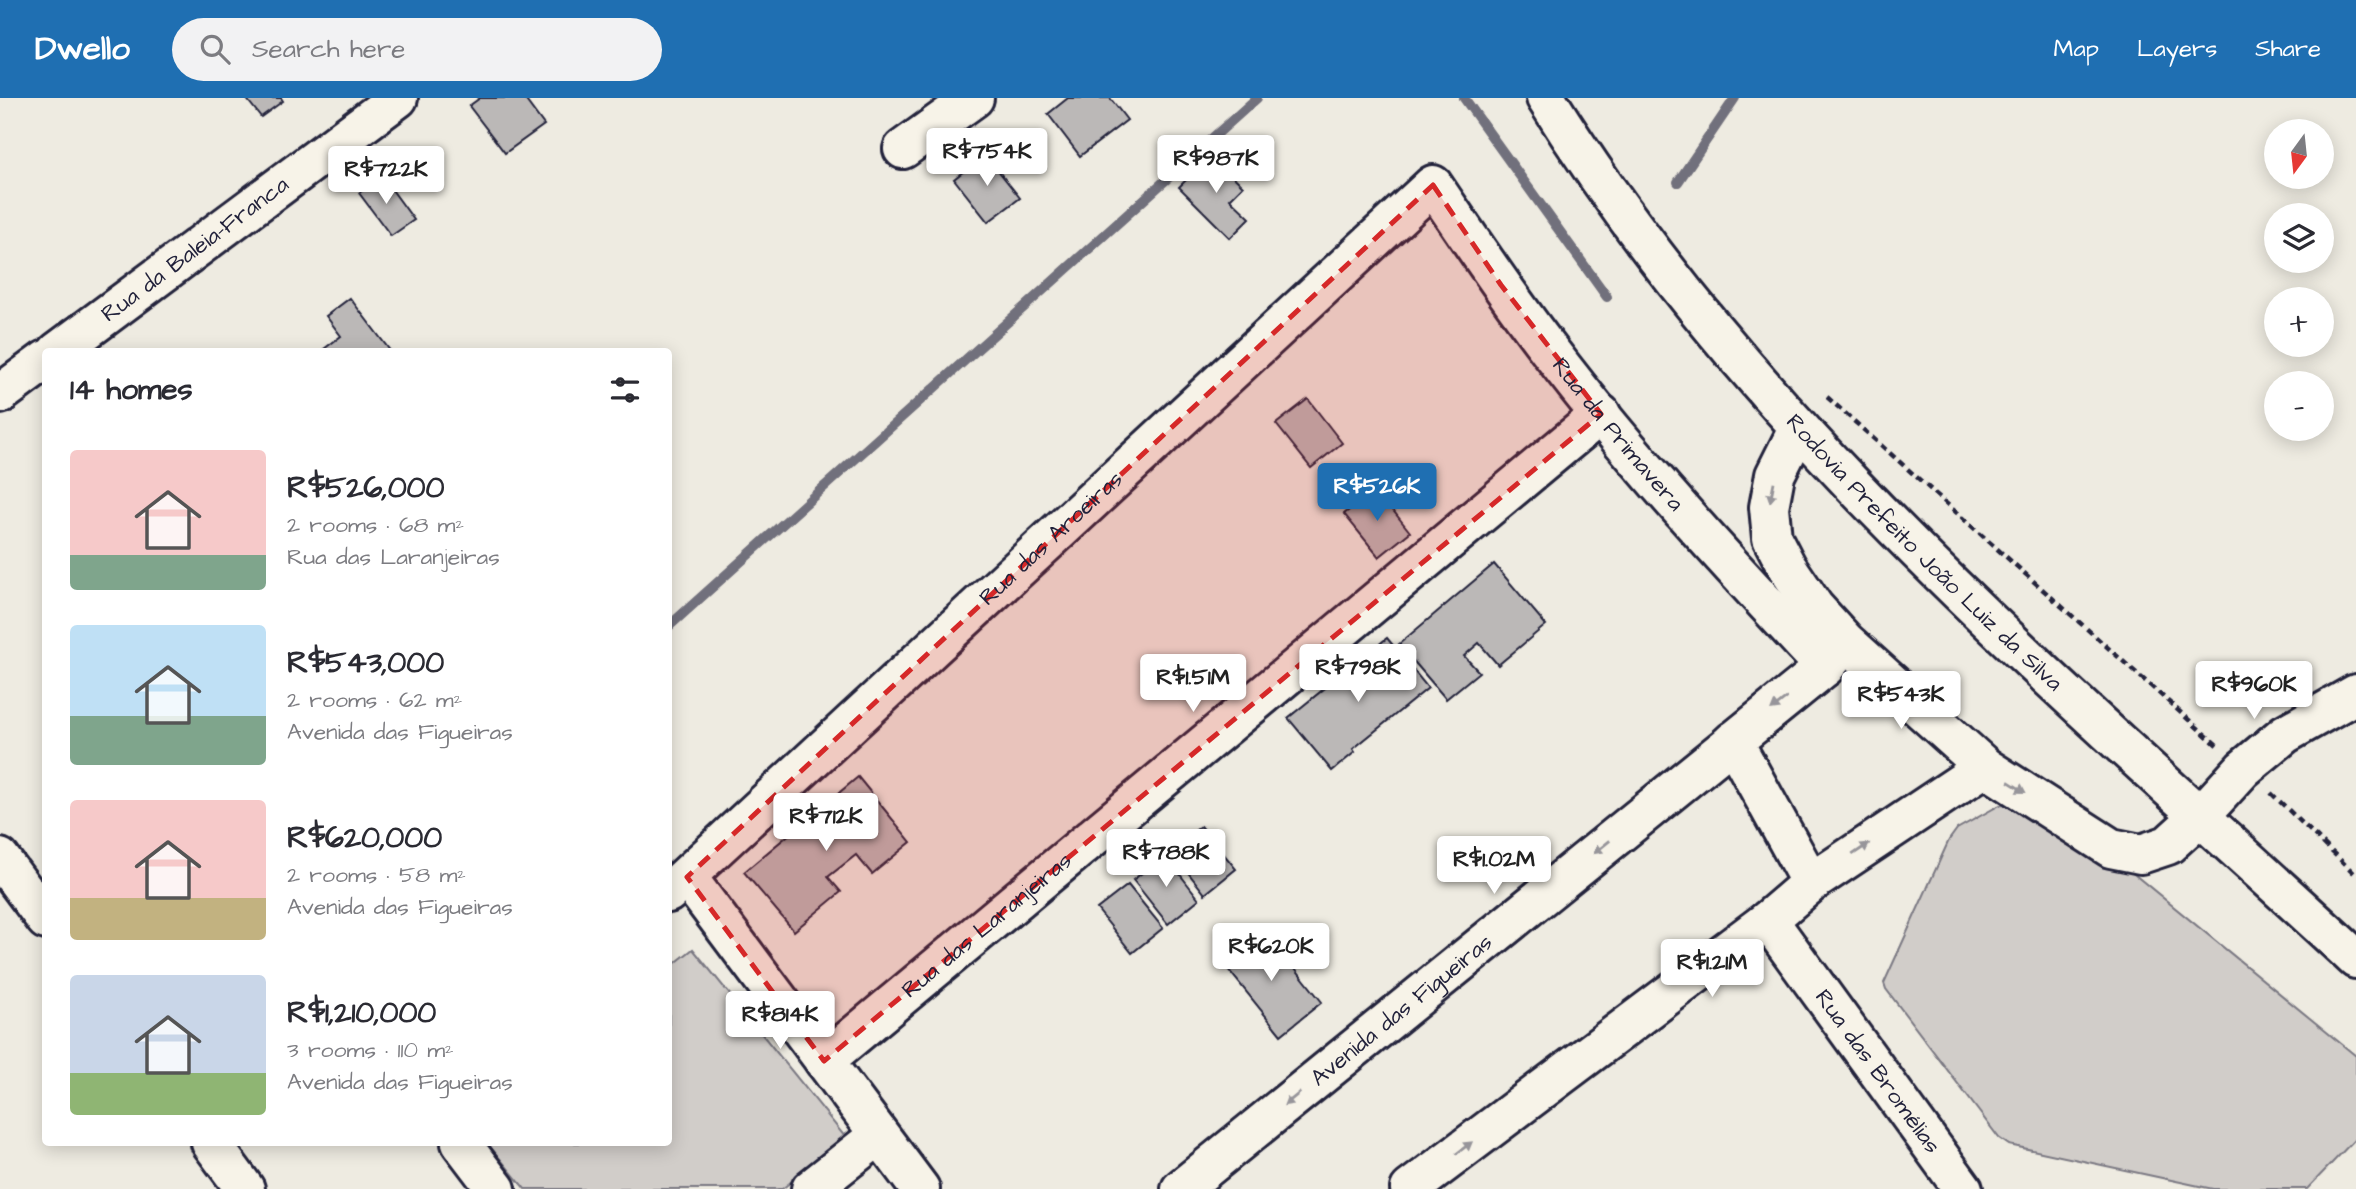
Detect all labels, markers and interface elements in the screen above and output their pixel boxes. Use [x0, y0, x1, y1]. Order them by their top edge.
search box [172, 18, 662, 81]
text: Dwello [35, 26, 130, 72]
icon: search [196, 30, 234, 68]
text: Search here [252, 31, 405, 67]
text: Map [2054, 32, 2099, 66]
text: Layers [2137, 32, 2217, 66]
text: Share [2255, 32, 2321, 66]
north arrow [2264, 119, 2334, 189]
map controls [2264, 119, 2334, 441]
pin: R$754K [930, 129, 1044, 188]
text: R$754K [942, 135, 1032, 167]
pin: R$987K [1159, 136, 1273, 195]
text: R$987K [1173, 142, 1259, 174]
pin: R$722K [329, 146, 443, 206]
text: R$722K [344, 153, 428, 185]
street label: Rua da Baleia-Franca [95, 169, 295, 330]
button: layers [2264, 203, 2334, 273]
button: + [2264, 287, 2334, 357]
street label: Rua da Primavera [1544, 351, 1691, 518]
text: 14 homes [70, 369, 193, 411]
icon: filters [606, 371, 644, 409]
button: − [2264, 371, 2334, 441]
street label: Rodovia Prefeito João Luiz da Silva [1778, 407, 2070, 699]
street label: Rua das Aroeiras [972, 464, 1130, 613]
pin: R$526K [1320, 464, 1434, 523]
text: R$526,000 [287, 467, 444, 509]
text: R$526K [1334, 470, 1421, 502]
icon: home [126, 478, 210, 562]
one-way arrow [1766, 481, 1777, 503]
text: 2 rooms · 68 m² [287, 509, 464, 541]
text: Rua das Laranjeiras [287, 541, 500, 573]
text: R$543,000 [287, 642, 444, 684]
pin: R$798K [1301, 644, 1415, 704]
text: R$798K [1315, 651, 1401, 683]
icon: home [126, 653, 210, 737]
pin: R$1.51M [1128, 654, 1258, 714]
text: R$1.51M [1156, 661, 1230, 693]
pin: R$960K [2197, 662, 2311, 721]
text: R$960K [2211, 668, 2297, 700]
pin: R$543K [1844, 672, 1958, 731]
text: R$543K [1858, 678, 1944, 710]
text: 2 rooms · 62 m² [287, 684, 462, 716]
one-way arrow [1770, 697, 1788, 712]
text: Avenida das Figueiras [287, 716, 513, 748]
one-way arrow [2007, 780, 2026, 793]
pin: R$712K [769, 794, 883, 853]
text: R$712K [789, 800, 863, 832]
text: R$620,000 [287, 817, 442, 859]
icon: home [126, 828, 210, 912]
pin: R$788K [1109, 830, 1223, 889]
text: R$788K [1122, 836, 1210, 868]
pin: R$1.02M [1429, 836, 1559, 896]
one-way arrow [1593, 840, 1611, 855]
text: R$1.02M [1453, 843, 1535, 875]
one-way arrow [1851, 843, 1871, 856]
street label: Rua das Laranjeiras [895, 845, 1079, 1006]
text: 2 rooms · 58 m² [287, 859, 466, 891]
text: Avenida das Figueiras [287, 891, 513, 923]
pin: R$620K [1214, 924, 1328, 983]
street label: Avenida das Figueiras [1304, 927, 1499, 1094]
text: R$620K [1228, 930, 1314, 962]
pin: R$1.21M [1647, 940, 1777, 999]
text: R$1.21M [1677, 946, 1747, 978]
street label: Rua das Bromélias [1807, 983, 1948, 1160]
text: R$1,210,000 [287, 992, 436, 1034]
pin: R$814K [723, 992, 837, 1051]
text: R$814K [742, 998, 818, 1030]
icon: home [126, 1003, 210, 1087]
text: 3 rooms · 110 m² [287, 1034, 454, 1066]
text: Avenida das Figueiras [287, 1066, 513, 1098]
one-way arrow [1283, 1091, 1300, 1106]
one-way arrow [1455, 1141, 1473, 1155]

